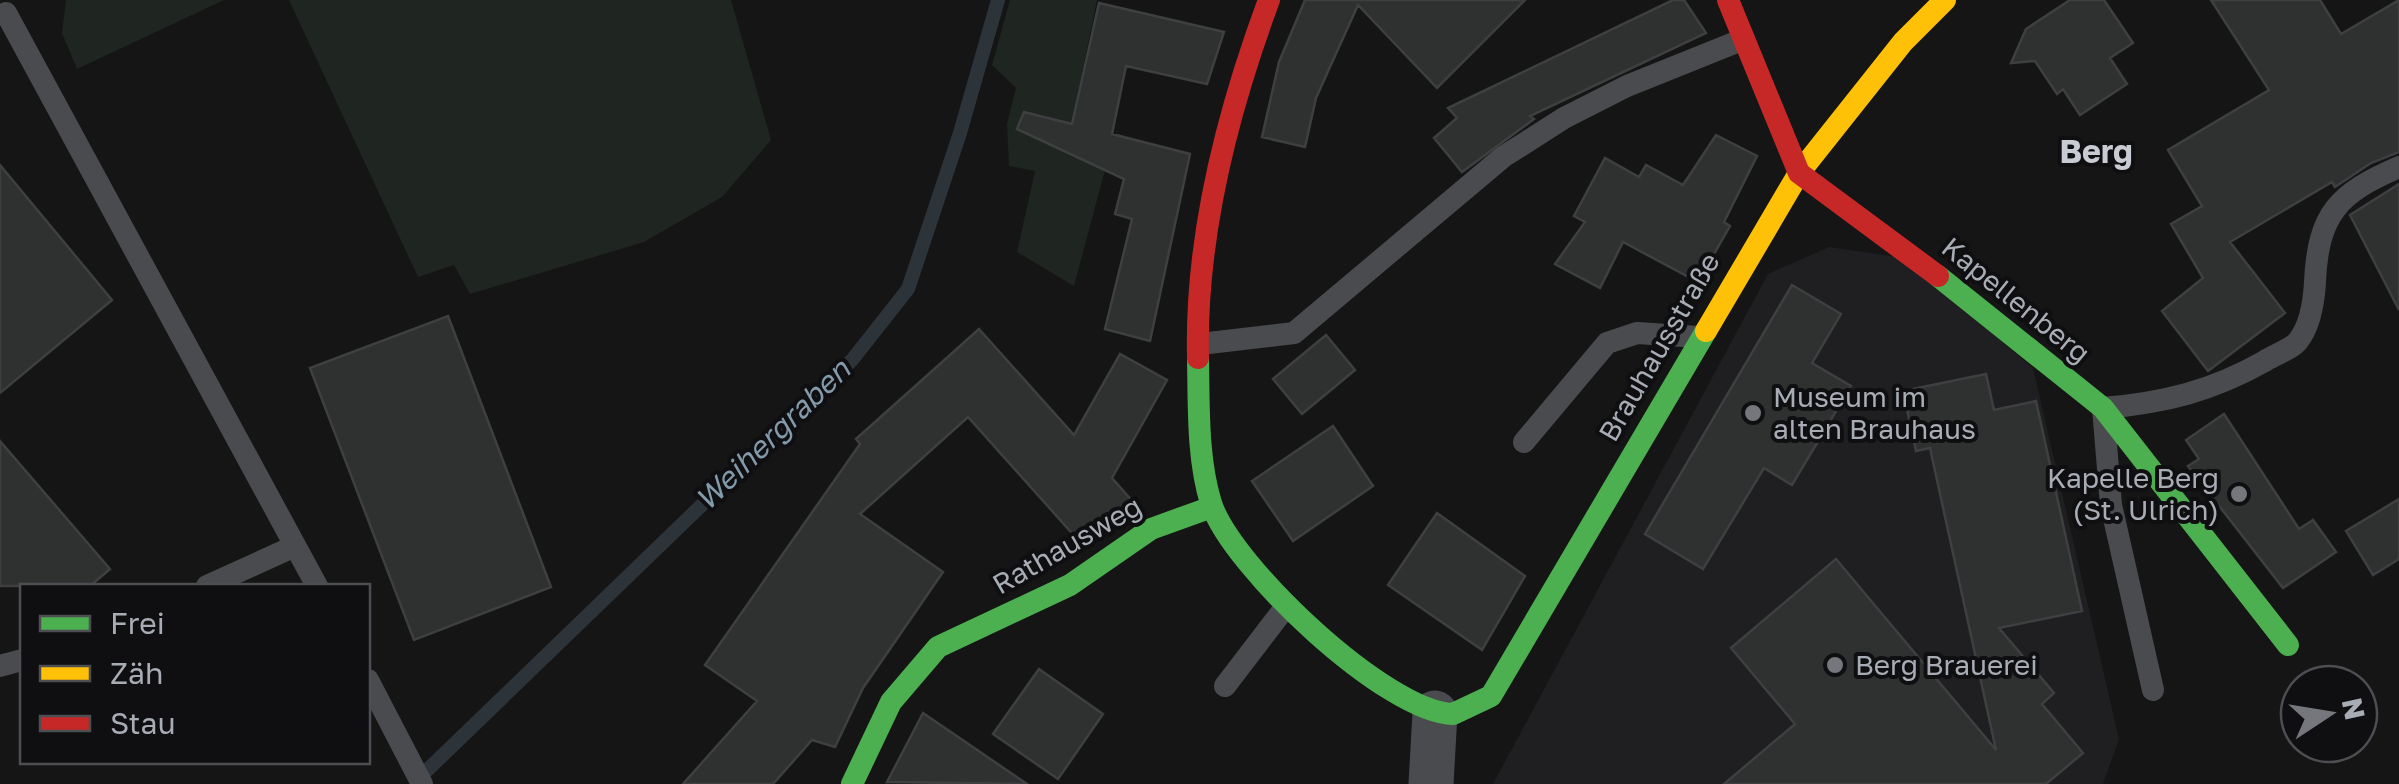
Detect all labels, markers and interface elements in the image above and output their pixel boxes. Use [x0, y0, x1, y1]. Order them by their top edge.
district label: Berg [2059, 132, 2133, 170]
street label: Kapellenberg [1936, 230, 2097, 369]
street label: Brauhausstraße [1591, 247, 1726, 447]
water label: Weihergraben [687, 350, 858, 517]
place label: Museum im alten Brauhaus [1773, 380, 1976, 445]
marker: Museum im alten Brauhaus [1742, 402, 1764, 424]
place label: Kapelle Berg (St. Ulrich) [2047, 461, 2219, 526]
marker: Kapelle Berg (St. Ulrich) [2228, 483, 2250, 505]
street label: Rathausweg [987, 489, 1147, 600]
legend [20, 584, 370, 764]
text: Frei [110, 605, 165, 641]
place label: Berg Brauerei [1855, 648, 2038, 681]
marker: Berg Brauerei [1824, 654, 1846, 676]
text: Zäh [110, 655, 163, 691]
north arrow [2279, 664, 2379, 764]
text: N [2336, 695, 2372, 723]
text: Stau [110, 705, 176, 741]

